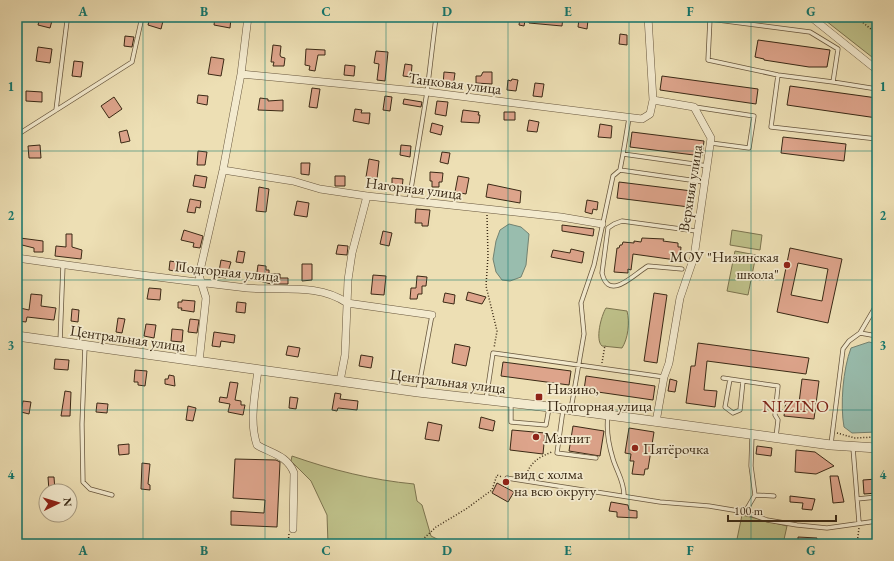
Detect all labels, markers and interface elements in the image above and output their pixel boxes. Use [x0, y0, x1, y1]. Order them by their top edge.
text: A [77, 3, 88, 20]
text: B [200, 3, 208, 20]
text: C [321, 3, 331, 20]
text: D [442, 3, 452, 20]
text: E [564, 3, 572, 20]
text: F [686, 3, 694, 20]
text: G [806, 3, 816, 20]
street label: Танковая улица [407, 68, 503, 98]
text: 1 [8, 78, 15, 95]
text: 1 [880, 78, 887, 95]
street label: Верхняя улица [674, 143, 706, 233]
street label: Нагорная улица [365, 173, 463, 203]
text: 2 [8, 207, 15, 224]
text: 2 [880, 207, 887, 224]
place label: МОУ "Низинская школа" [670, 247, 779, 283]
street label: Подгорная улица [174, 256, 280, 286]
marker: МОУ "Низинская школа" [782, 260, 792, 270]
street label: Центральная улица [69, 320, 187, 356]
text: 3 [8, 337, 15, 354]
text: 3 [880, 337, 887, 354]
street label: Центральная улица [389, 364, 507, 398]
place label: Низино, Подгорная улица [547, 379, 652, 415]
marker: Низино, Подгорная улица [534, 392, 544, 402]
district label: NIZINO [762, 395, 830, 417]
place label: Магнит [544, 428, 590, 447]
marker: Магнит [531, 432, 541, 442]
place label: Пятёрочка [643, 439, 709, 458]
marker: Пятёрочка [630, 443, 640, 453]
place label: вид с холма на всю округу [514, 464, 597, 500]
text: 4 [8, 466, 15, 483]
text: 4 [880, 466, 887, 483]
marker: вид с холма на всю округу [501, 477, 511, 487]
north arrow [38, 483, 78, 523]
text: N [61, 497, 75, 507]
scale bar [728, 497, 836, 523]
text: 100 m [734, 503, 764, 519]
text: A [77, 542, 88, 559]
text: B [200, 542, 208, 559]
text: C [321, 542, 331, 559]
text: D [442, 542, 452, 559]
text: E [564, 542, 572, 559]
text: F [686, 542, 694, 559]
text: G [806, 542, 816, 559]

